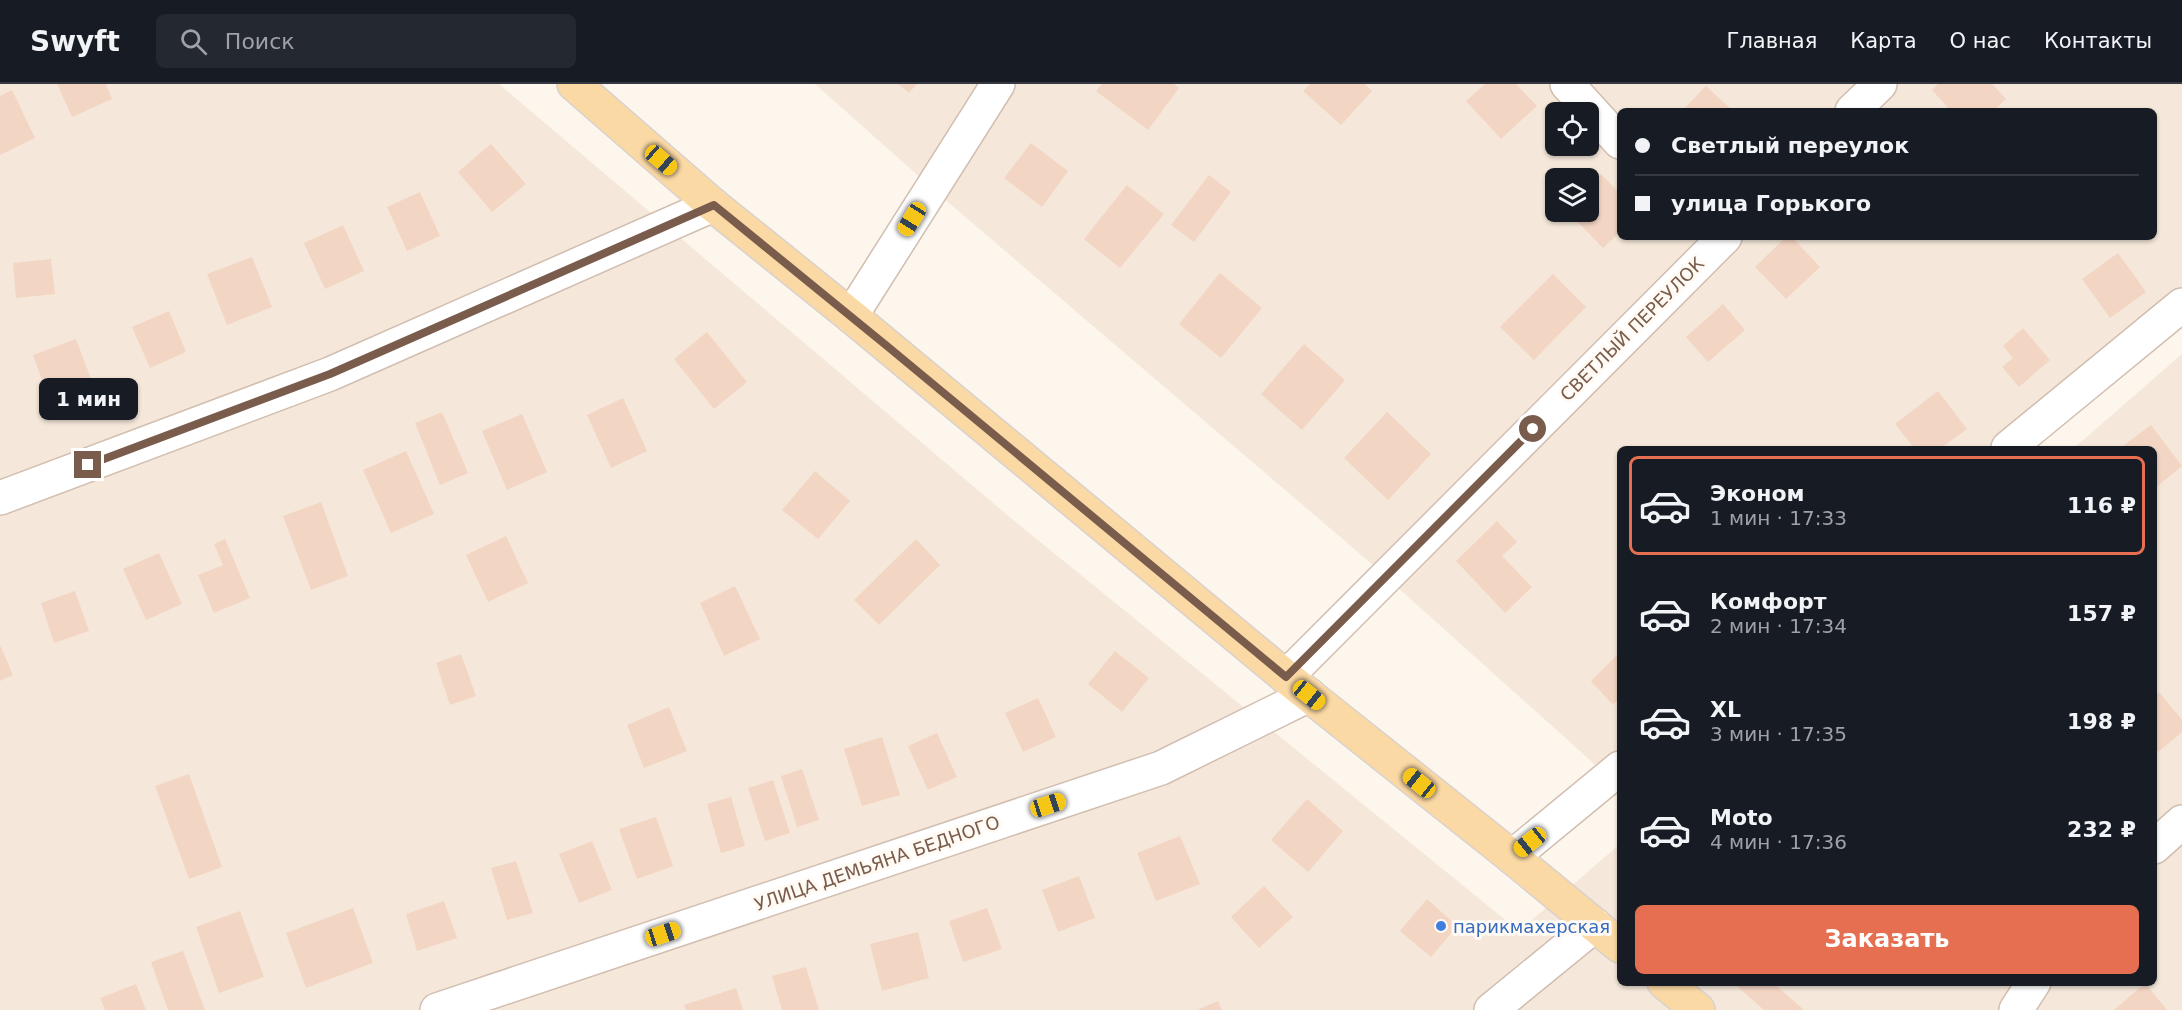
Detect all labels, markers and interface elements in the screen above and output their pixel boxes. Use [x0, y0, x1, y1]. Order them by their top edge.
search box [156, 14, 576, 68]
text: Swyft [30, 25, 120, 58]
icon: search [177, 25, 210, 58]
text: Поиск [225, 29, 295, 54]
text: Главная [1727, 29, 1817, 53]
text: Карта [1850, 29, 1917, 53]
text: О нас [1950, 29, 2011, 53]
text: Контакты [2044, 29, 2152, 53]
map controls [1545, 102, 1599, 222]
button: locate [1545, 102, 1599, 156]
text: Светлый переулок [1671, 133, 1909, 158]
car [642, 141, 680, 179]
button: layers [1545, 168, 1599, 222]
text: улица Горького [1671, 191, 1871, 216]
car [895, 199, 929, 239]
street label: СВЕТЛЫЙ ПЕРЕУЛОК [1556, 253, 1708, 405]
callout: 1 мин [38, 378, 138, 420]
text: 1 мин [56, 387, 121, 411]
route start [1519, 415, 1546, 442]
route end [74, 451, 101, 478]
icon: car [1638, 479, 1692, 533]
text: Эконом [1710, 481, 1805, 506]
text: 116 ₽ [2067, 493, 2136, 518]
text: 1 мин · 17:33 [1710, 506, 1847, 530]
icon: car [1638, 587, 1692, 641]
text: Комфорт [1710, 589, 1827, 614]
text: 157 ₽ [2067, 601, 2136, 626]
text: 2 мин · 17:34 [1710, 614, 1847, 638]
car [1289, 677, 1329, 713]
icon: car [1638, 695, 1692, 749]
text: XL [1710, 697, 1741, 722]
text: 198 ₽ [2067, 709, 2136, 734]
text: 3 мин · 17:35 [1710, 722, 1847, 746]
car [1399, 765, 1439, 801]
car [1028, 791, 1068, 819]
icon: car [1638, 803, 1692, 857]
text: Moto [1710, 805, 1773, 830]
street label: УЛИЦА ДЕМЬЯНА БЕДНОГО [752, 811, 1002, 915]
text: 232 ₽ [2067, 817, 2136, 842]
car [1510, 824, 1550, 860]
text: 4 мин · 17:36 [1710, 830, 1847, 854]
button: Заказать [1635, 905, 2139, 974]
place label: парикмахерская [1453, 916, 1610, 937]
marker: парикмахерская [1434, 919, 1448, 933]
car [643, 920, 683, 948]

